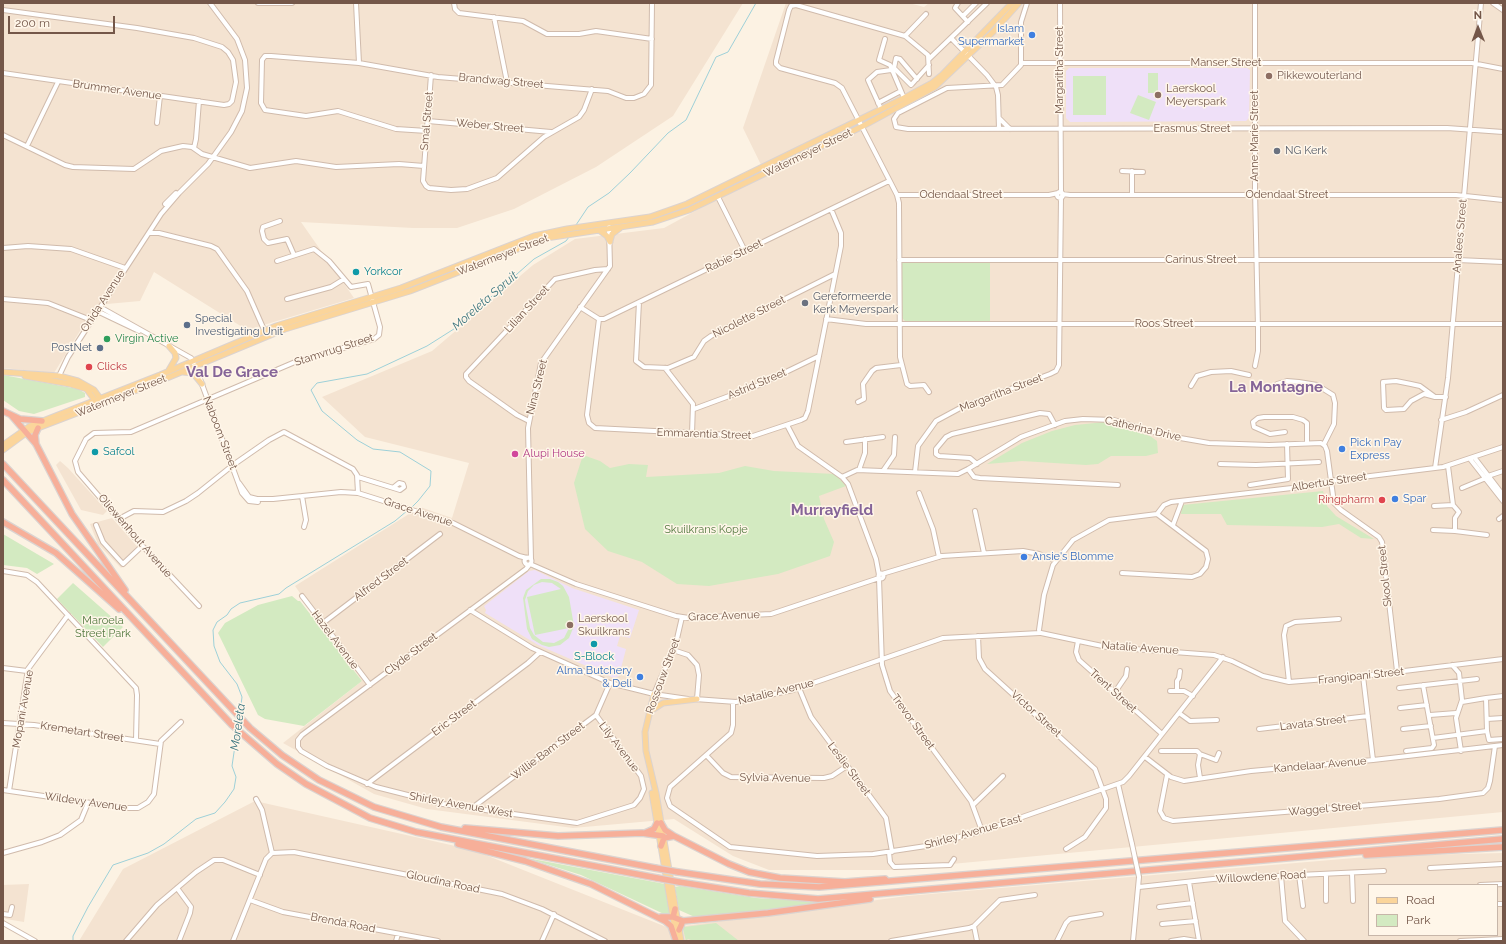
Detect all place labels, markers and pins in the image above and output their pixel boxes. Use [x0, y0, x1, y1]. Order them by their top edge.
place label: Islam Supermarket [958, 22, 1024, 48]
marker: Islam Supermarket [1027, 30, 1037, 40]
place label: Pikkewouterland [1277, 69, 1362, 83]
marker: Pikkewouterland [1264, 71, 1274, 81]
place label: Laerskool Meyerspark [1166, 82, 1226, 108]
marker: Laerskool Meyerspark [1153, 90, 1163, 100]
place label: NG Kerk [1285, 144, 1327, 158]
marker: NG Kerk [1272, 146, 1282, 156]
place label: Yorkcor [364, 265, 402, 279]
marker: Yorkcor [351, 267, 361, 277]
place label: Gereformeerde Kerk Meyerspark [813, 290, 898, 316]
marker: Gereformeerde Kerk Meyerspark [800, 298, 810, 308]
place label: Special Investigating Unit [195, 312, 283, 338]
marker: Special Investigating Unit [182, 320, 192, 330]
place label: Virgin Active [115, 332, 178, 346]
marker: Virgin Active [102, 334, 112, 344]
place label: PostNet [51, 341, 92, 355]
marker: PostNet [95, 343, 105, 353]
place label: Clicks [97, 360, 127, 374]
marker: Clicks [84, 362, 94, 372]
place label: Pick n Pay Express [1350, 436, 1402, 462]
marker: Pick n Pay Express [1337, 444, 1347, 454]
place label: Safcol [103, 445, 135, 459]
marker: Safcol [90, 447, 100, 457]
place label: Alupi House [523, 447, 585, 461]
marker: Alupi House [510, 449, 520, 459]
place label: Spar [1403, 492, 1426, 506]
place label: Ringpharm [1318, 493, 1374, 507]
marker: Spar [1390, 494, 1400, 504]
marker: Ringpharm [1377, 495, 1387, 505]
place label: Ansie's Blomme [1032, 550, 1114, 564]
marker: Ansie's Blomme [1019, 552, 1029, 562]
place label: Laerskool Skuilkrans [578, 612, 630, 638]
marker: Laerskool Skuilkrans [565, 620, 575, 630]
marker: S-Block [589, 639, 599, 649]
place label: S-Block [574, 650, 614, 664]
place label: Alma Butchery & Deli [556, 664, 632, 690]
marker: Alma Butchery & Deli [635, 672, 645, 682]

